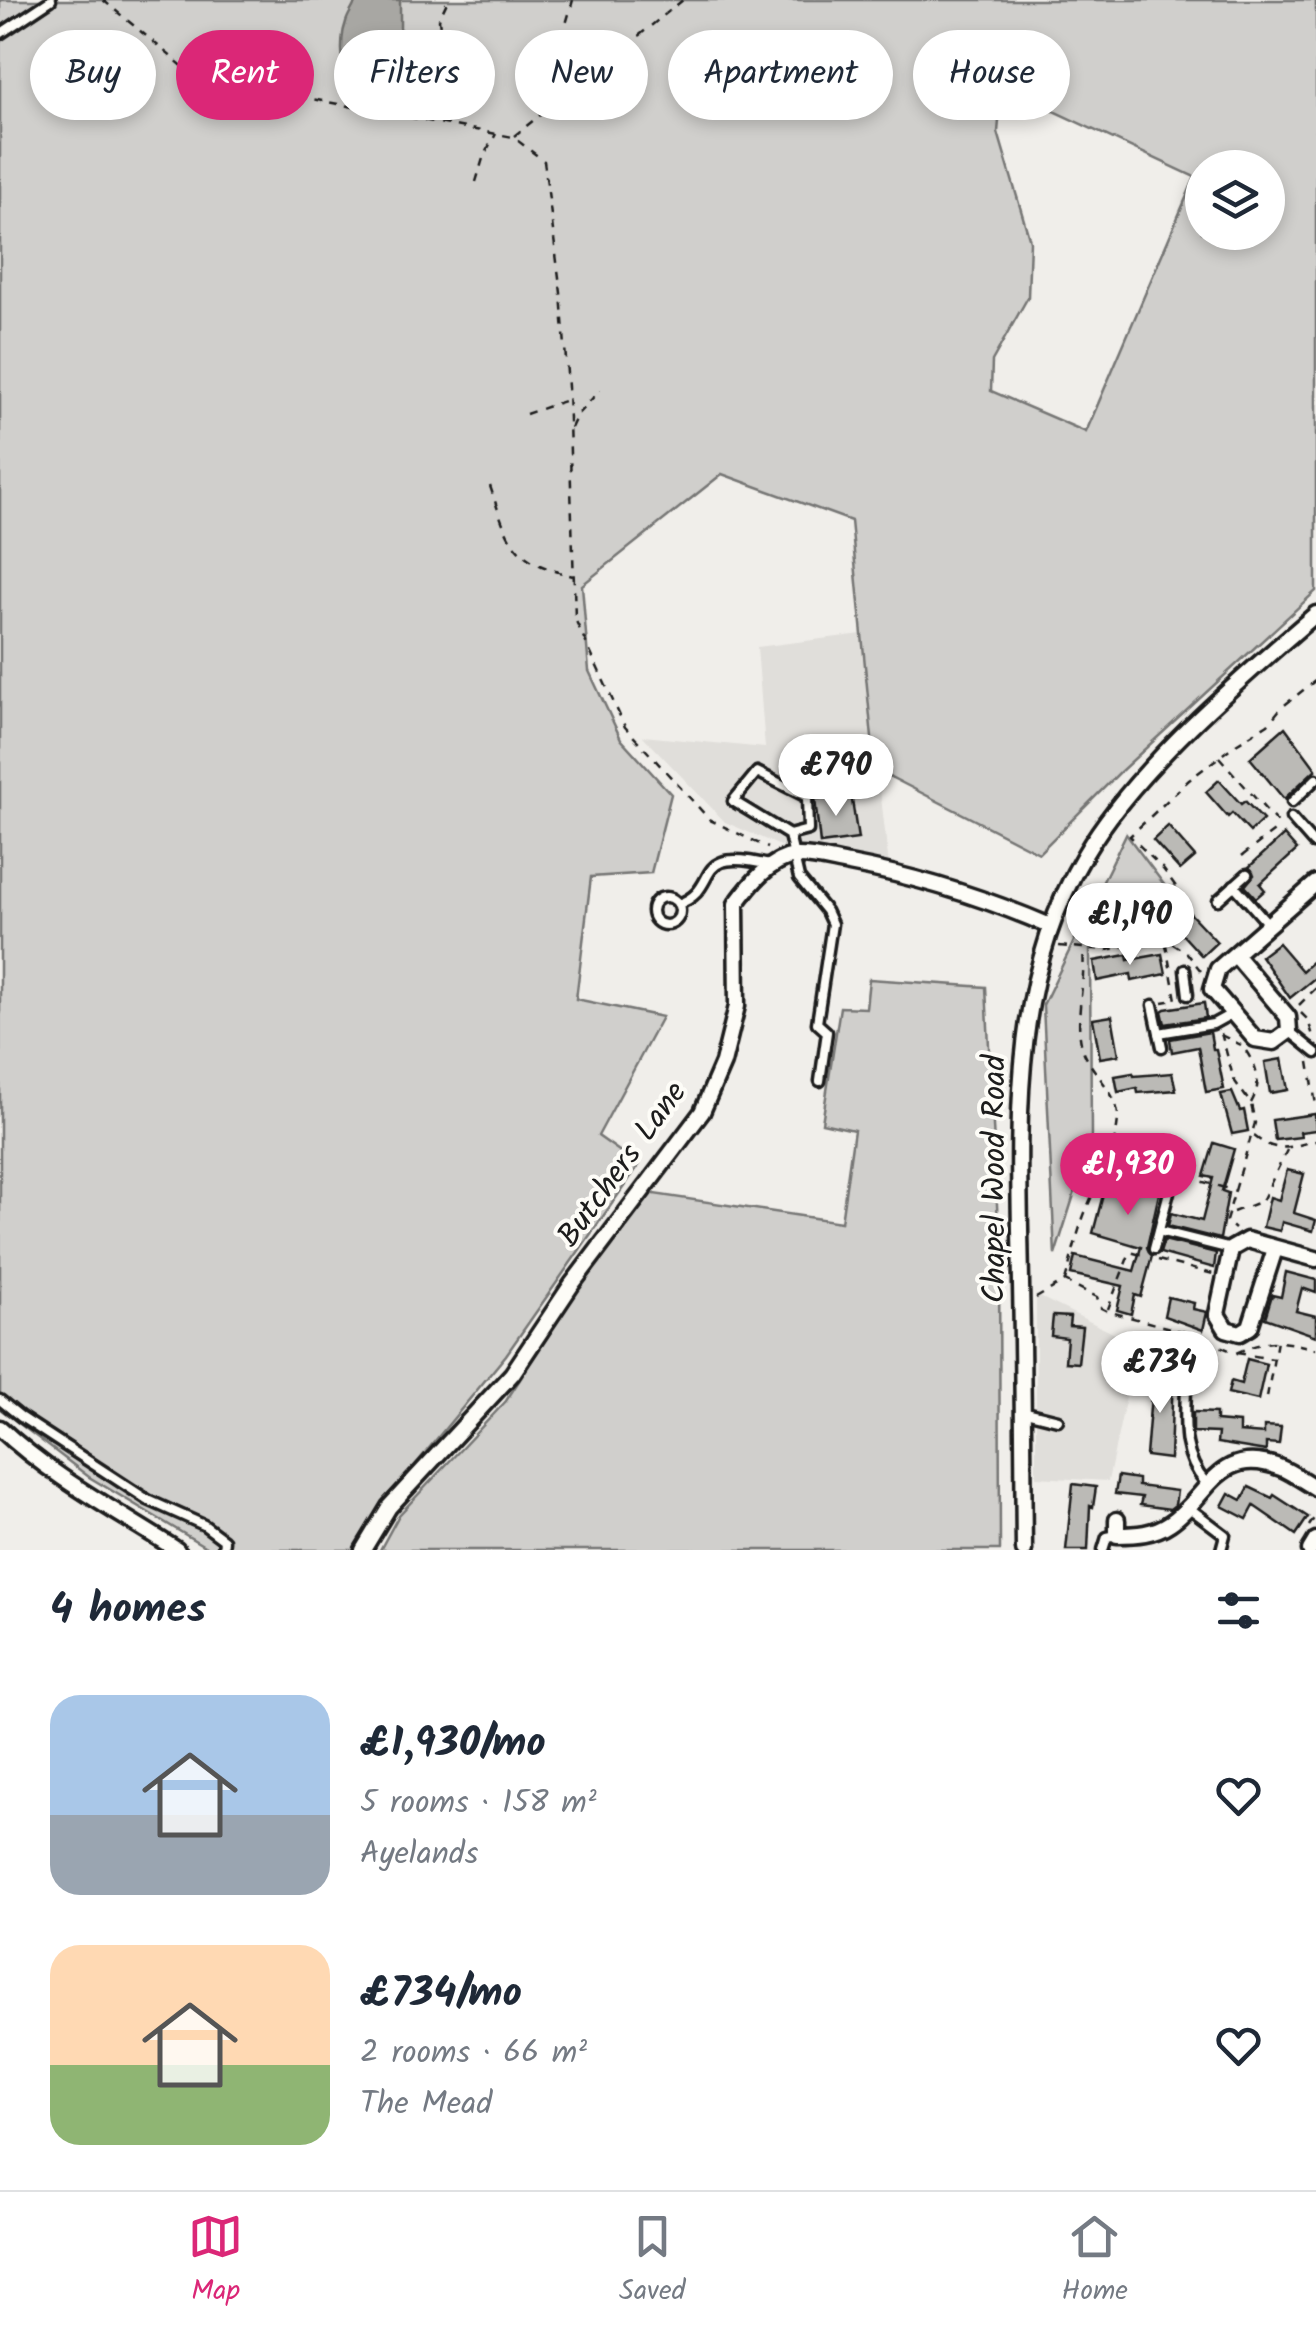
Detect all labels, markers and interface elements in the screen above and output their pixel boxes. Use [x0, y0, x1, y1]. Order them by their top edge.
chip: Buy [30, 30, 156, 120]
chip: Rent [176, 30, 314, 120]
chip: Filters [334, 30, 495, 120]
chip: New [515, 30, 648, 120]
chip: Apartment [668, 30, 893, 120]
chip: House [913, 30, 1070, 120]
map controls [1185, 150, 1285, 250]
button: layers [1185, 150, 1285, 250]
pin: £790 [777, 734, 895, 819]
text: £790 [800, 741, 872, 792]
pin: £1,190 [1049, 883, 1211, 968]
text: £1,190 [1088, 890, 1172, 941]
street label: Chapel Wood Road [970, 1054, 1021, 1303]
street label: Butchers Lane [545, 1071, 701, 1259]
pin: £1,930 [1047, 1133, 1209, 1218]
text: £1,930 [1082, 1140, 1174, 1191]
pin: £734 [1101, 1331, 1219, 1416]
text: £734 [1123, 1338, 1197, 1389]
text: 4 homes [50, 1577, 206, 1644]
icon: filters [1211, 1583, 1266, 1638]
text: £1,930/mo [360, 1711, 546, 1778]
icon: home [130, 1735, 250, 1855]
icon: heart [1211, 1768, 1266, 1823]
text: 5 rooms · 158 m² [360, 1778, 597, 1829]
text: Ayelands [360, 1829, 478, 1880]
text: £734/mo [360, 1961, 522, 2028]
icon: home [130, 1985, 250, 2105]
icon: heart [1211, 2018, 1266, 2073]
text: 2 rooms · 66 m² [360, 2028, 587, 2079]
text: The Mead [360, 2079, 492, 2130]
tab: Map [188, 2209, 243, 2314]
tab: Saved [619, 2209, 686, 2314]
tab: Home [1062, 2209, 1128, 2314]

